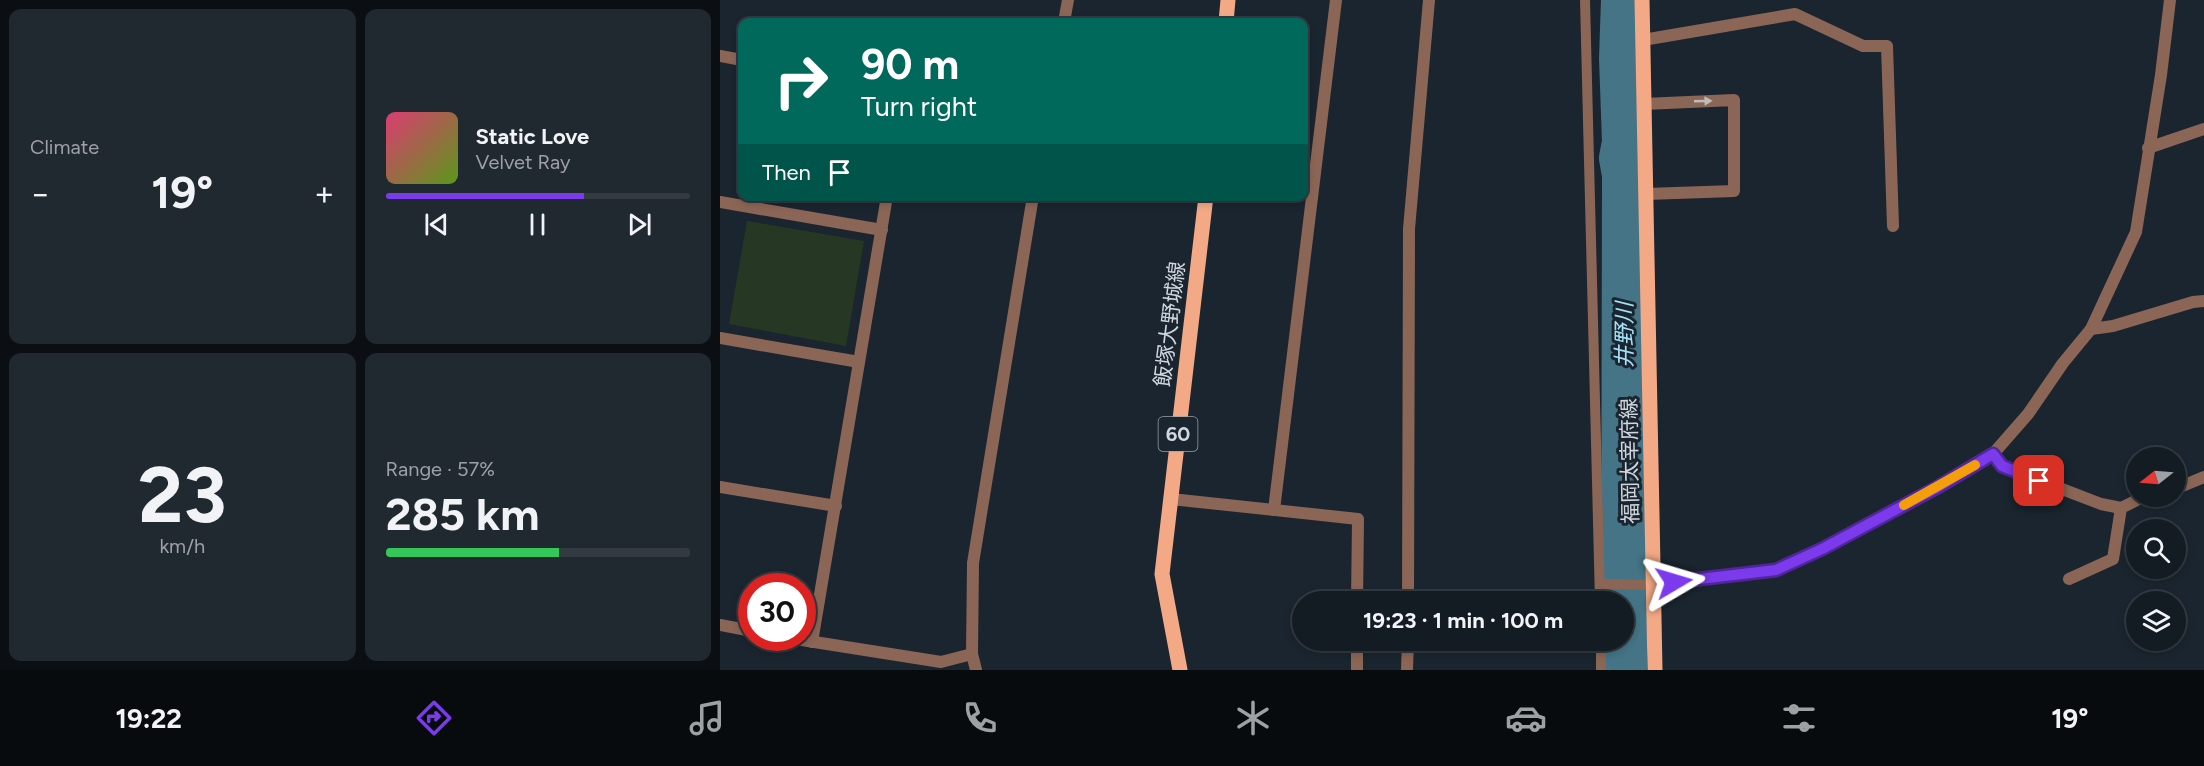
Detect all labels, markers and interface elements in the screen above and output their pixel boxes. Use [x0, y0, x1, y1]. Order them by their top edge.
text: 90 m [861, 39, 959, 90]
icon: right [762, 42, 840, 120]
text: Turn right [861, 90, 977, 123]
one-way arrow [1693, 97, 1712, 106]
text: Static Love [476, 123, 589, 150]
text: Climate [30, 135, 99, 159]
text: Velvet Ray [476, 150, 571, 174]
icon: arrive [823, 156, 856, 189]
text: Then [762, 159, 811, 186]
text: 19° [151, 165, 213, 219]
text: − [30, 174, 51, 213]
text: + [314, 174, 334, 213]
icon: previous [420, 208, 453, 241]
icon: pause [521, 208, 554, 241]
icon: next [623, 208, 656, 241]
street label: 飯塚大野城線 [1149, 260, 1190, 388]
water label: 井野川 [1611, 300, 1638, 368]
street label: 福岡太宰府線 [1616, 398, 1643, 524]
road number: 60 [1158, 417, 1198, 451]
north arrow [2126, 447, 2186, 507]
map controls [2126, 447, 2186, 651]
text: 23 [138, 448, 227, 542]
pin [2013, 455, 2064, 506]
text: Range · 57% [386, 457, 495, 481]
icon: arrive [2022, 464, 2055, 497]
text: 285 km [386, 487, 539, 541]
button: search [2126, 519, 2186, 579]
text: km/h [159, 534, 205, 558]
position arrow [1642, 550, 1706, 614]
speed limit sign: 30 [738, 573, 816, 651]
button: layers [2126, 591, 2186, 651]
text: 19:23 · 1 min · 100 m [1363, 607, 1563, 634]
icon: directions [413, 697, 455, 739]
icon: music [686, 697, 728, 739]
icon: phone [959, 697, 1001, 739]
icon: climate [1232, 697, 1274, 739]
icon: car [1505, 697, 1547, 739]
icon: filters [1778, 697, 1820, 739]
text: 19:22 [116, 702, 182, 735]
text: 19° [2051, 702, 2088, 735]

